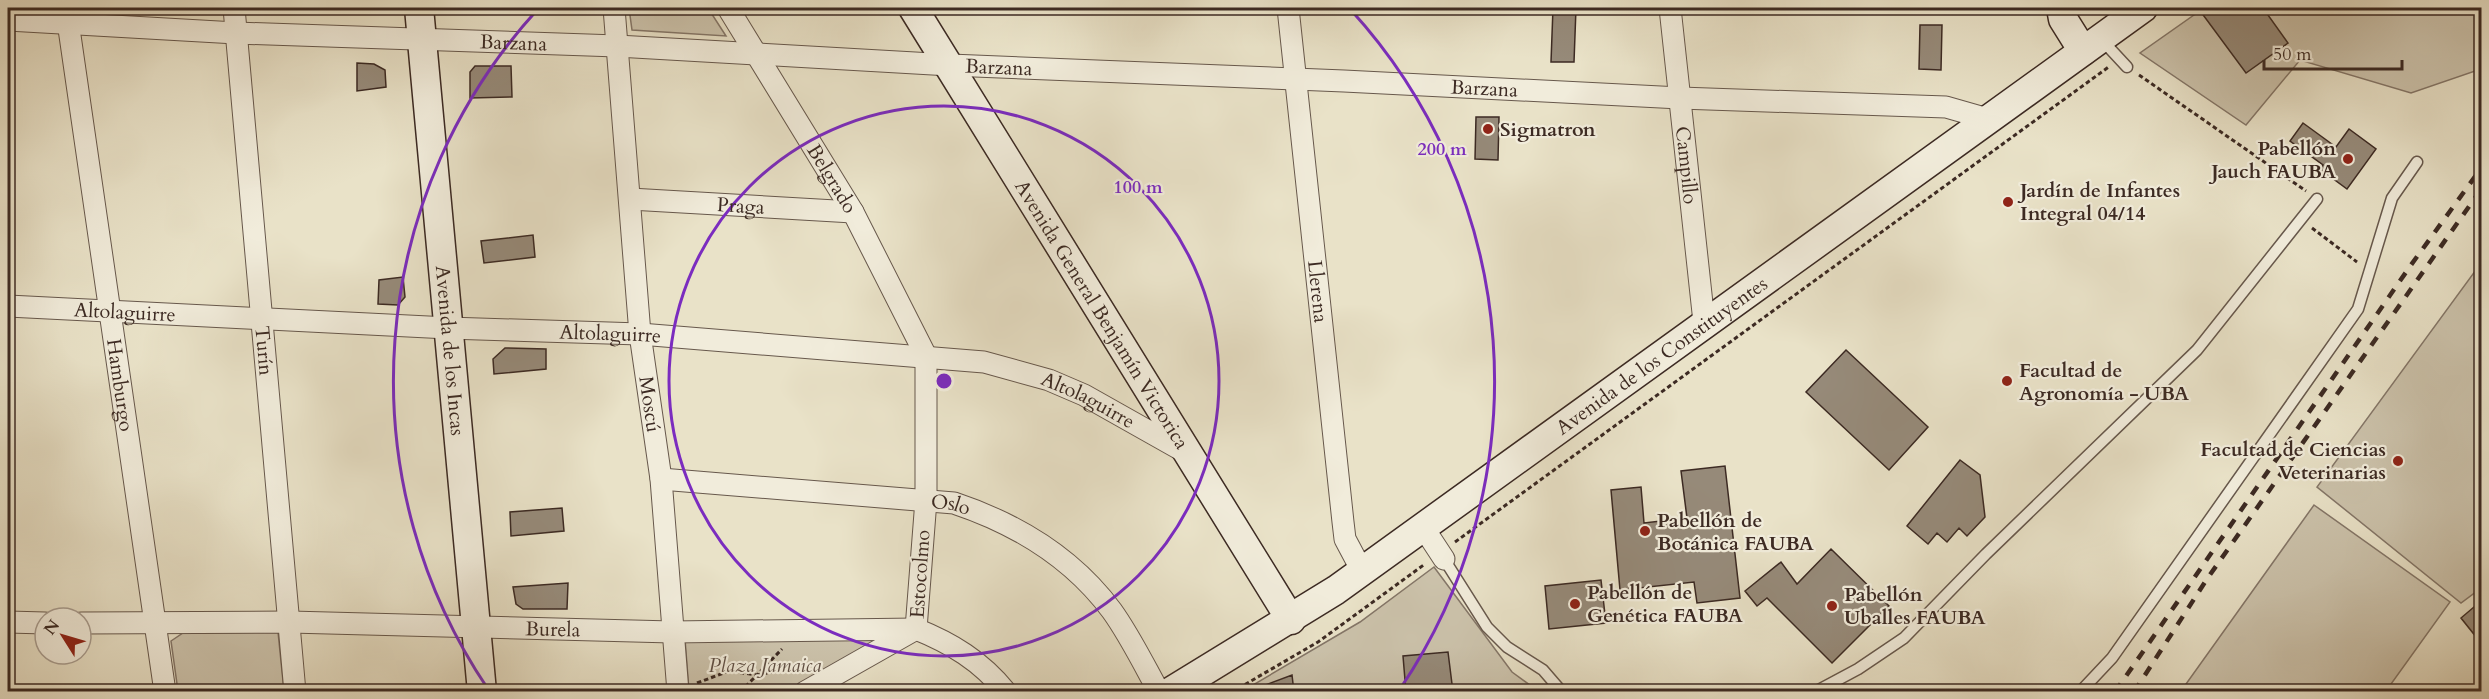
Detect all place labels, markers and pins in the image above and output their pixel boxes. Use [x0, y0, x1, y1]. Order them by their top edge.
place label: Sigmatron [1500, 116, 1596, 143]
marker: Sigmatron [1481, 122, 1495, 136]
place label: Pabellón Jauch FAUBA [2208, 135, 2336, 185]
marker: Pabellón Jauch FAUBA [2341, 152, 2355, 166]
place label: Jardín de Infantes Integral 04/14 [2017, 177, 2180, 227]
marker: Jardín de Infantes Integral 04/14 [2001, 195, 2015, 209]
place label: Facultad de Agronomía - UBA [2019, 357, 2189, 407]
centre of rings [934, 371, 954, 391]
marker: Facultad de Agronomía - UBA [2000, 374, 2014, 388]
place label: Facultad de Ciencias Veterinarias [2200, 436, 2386, 486]
marker: Facultad de Ciencias Veterinarias [2391, 454, 2405, 468]
place label: Pabellón de Botánica FAUBA [1657, 507, 1814, 557]
marker: Pabellón de Botánica FAUBA [1638, 524, 1652, 538]
place label: Pabellón de Genética FAUBA [1587, 579, 1743, 629]
place label: Pabellón Uballes FAUBA [1844, 581, 1986, 631]
marker: Pabellón de Genética FAUBA [1568, 597, 1582, 611]
marker: Pabellón Uballes FAUBA [1825, 599, 1839, 613]

